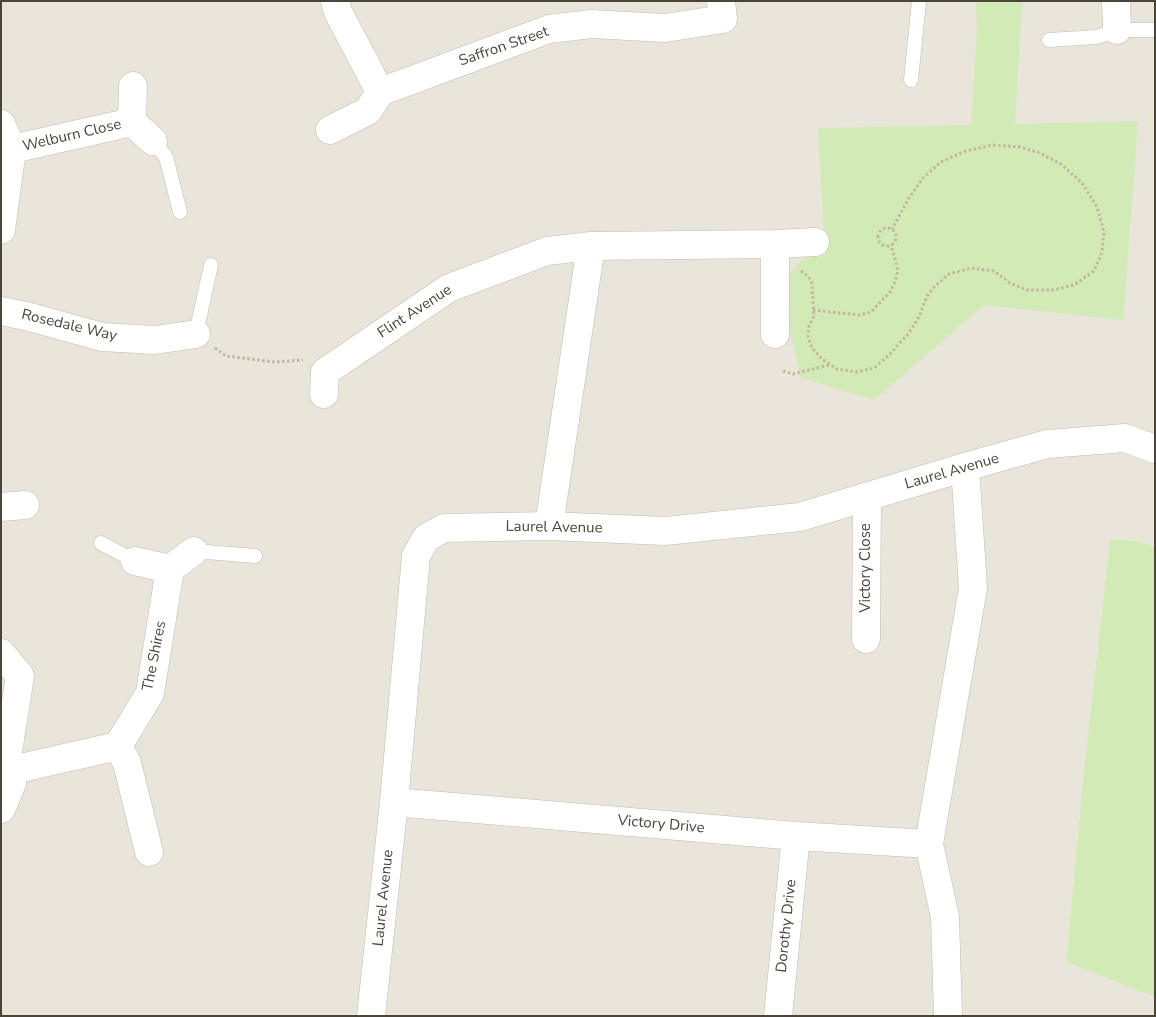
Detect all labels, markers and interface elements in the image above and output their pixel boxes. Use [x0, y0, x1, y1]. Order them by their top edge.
street label: Saffron Street [457, 23, 551, 71]
street label: Welburn Close [21, 116, 123, 156]
street label: Flint Avenue [375, 281, 455, 343]
street label: Rosedale Way [19, 306, 119, 346]
street label: Laurel Avenue [903, 450, 1001, 494]
street label: Laurel Avenue [505, 518, 603, 538]
street label: Victory Close [857, 523, 875, 613]
street label: The Shires [139, 619, 171, 693]
street label: Victory Drive [617, 812, 705, 838]
street label: Laurel Avenue [370, 849, 398, 947]
street label: Dorothy Drive [773, 878, 801, 974]

